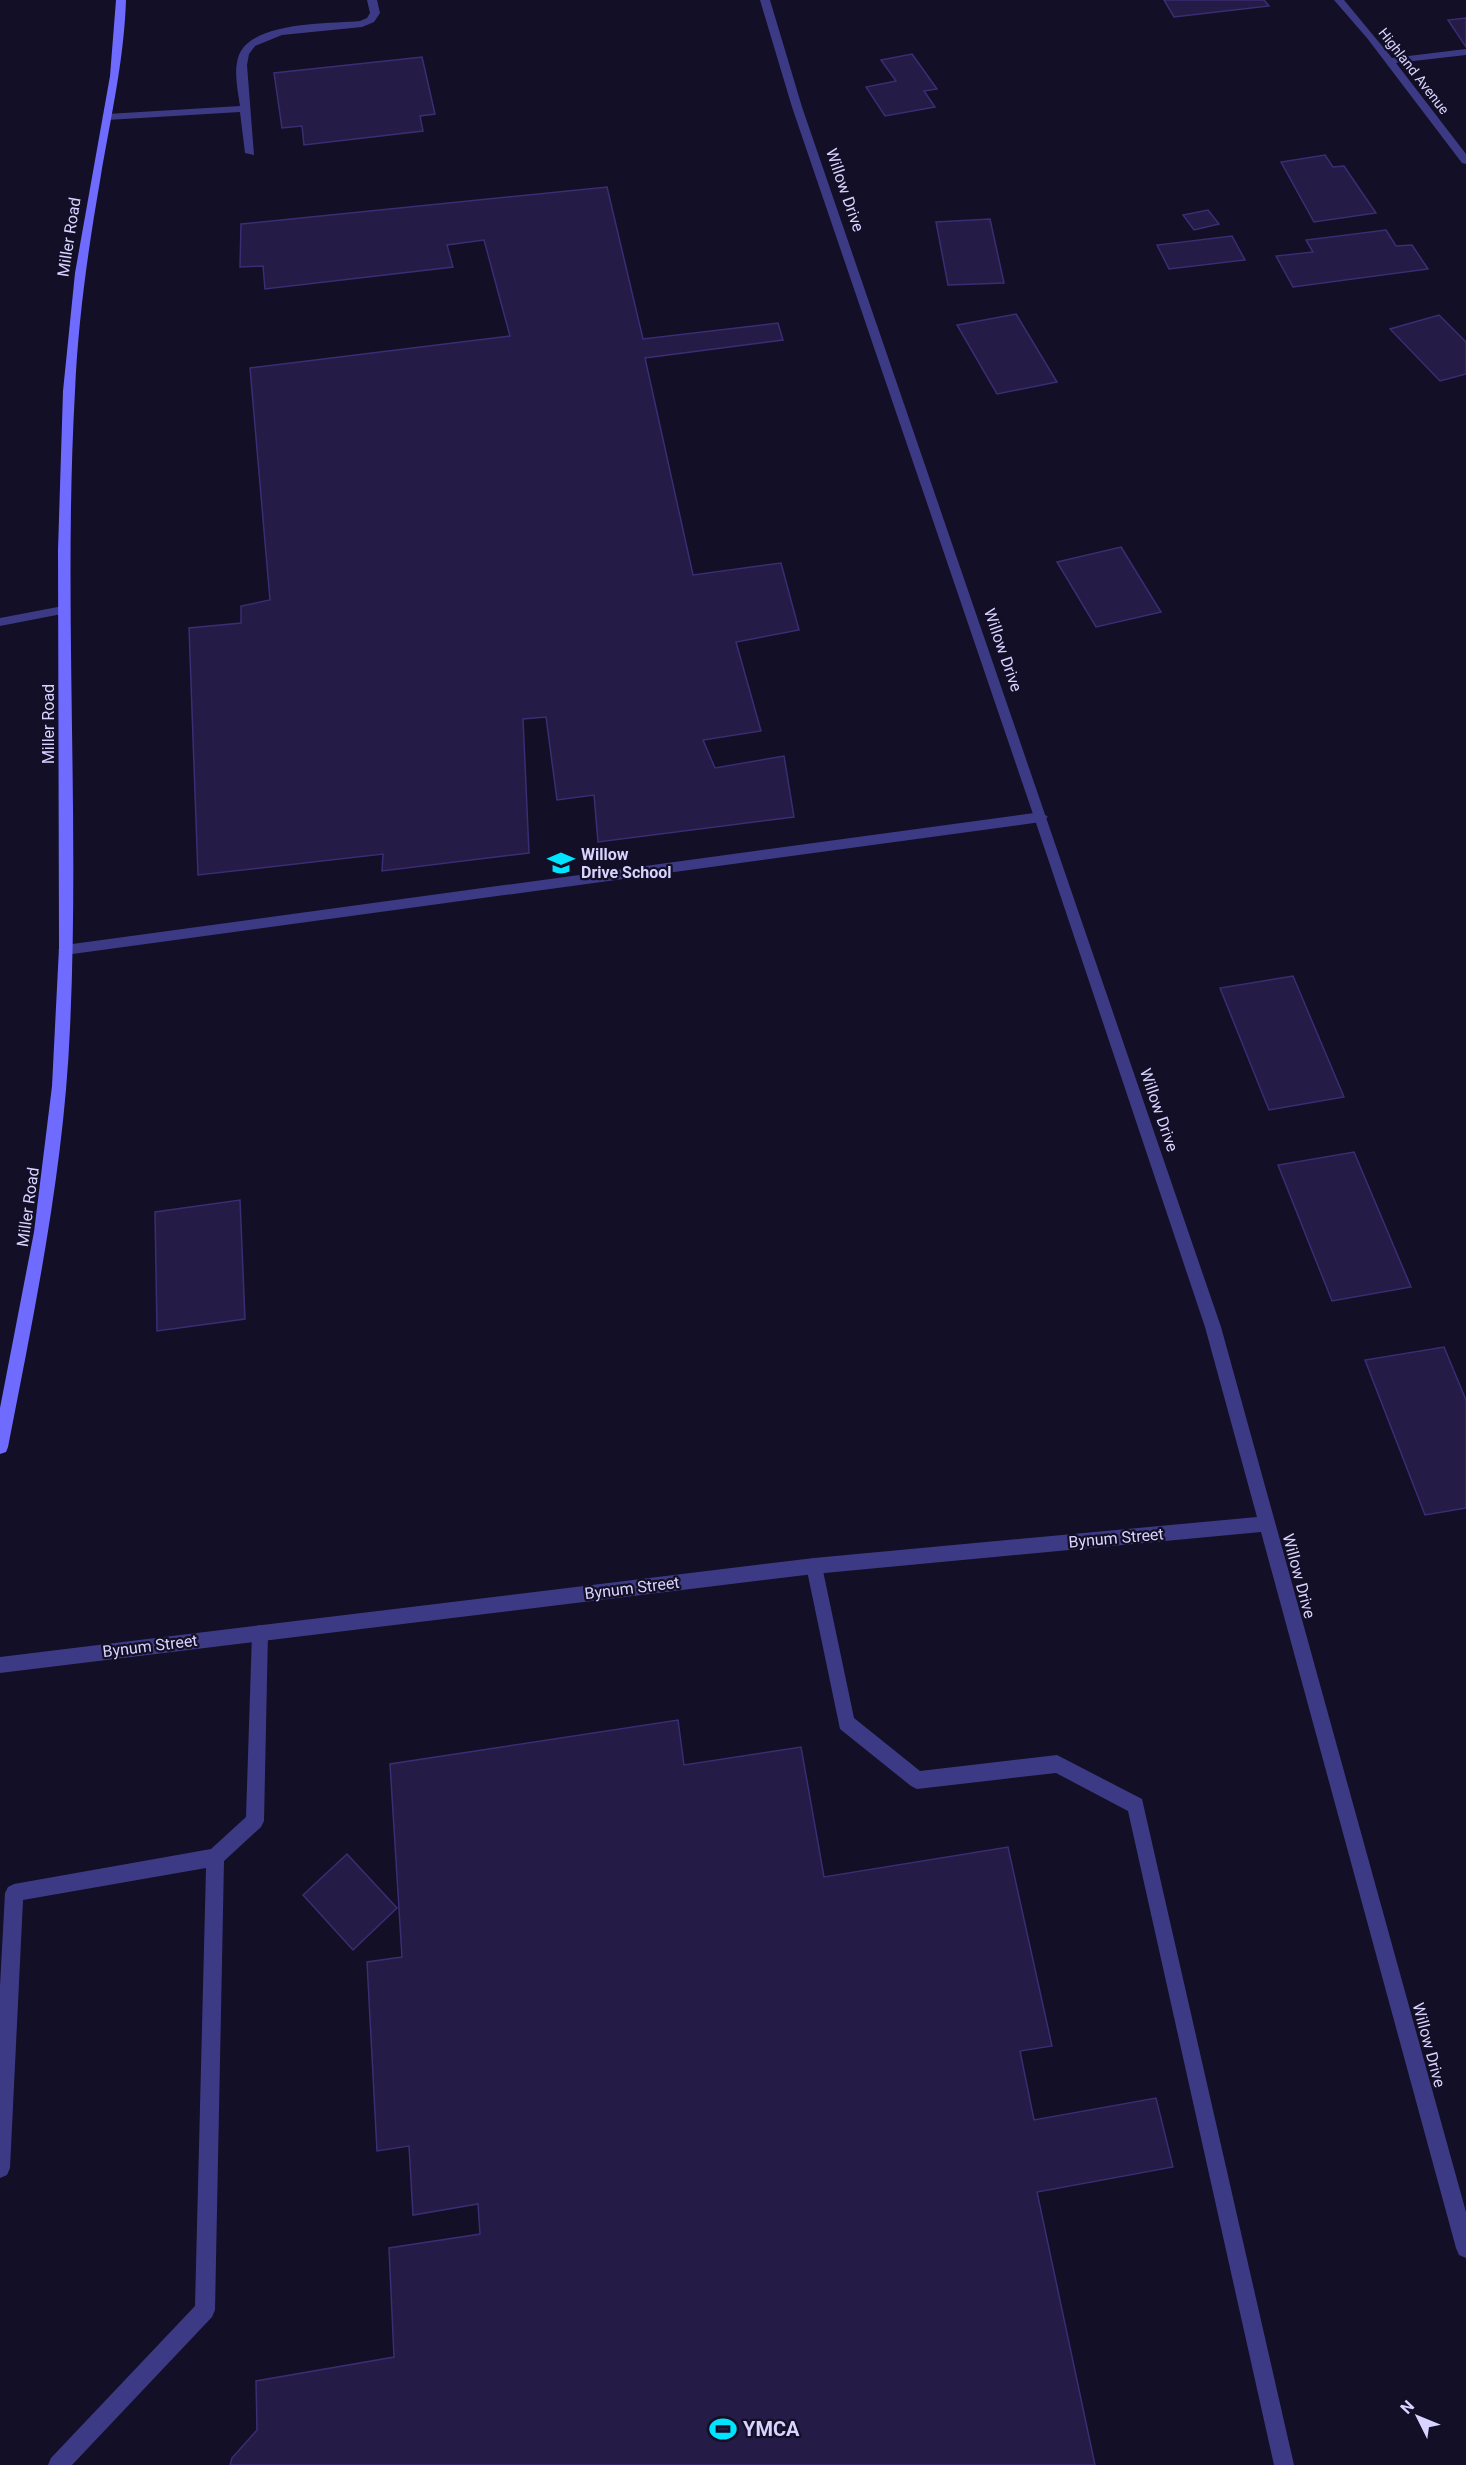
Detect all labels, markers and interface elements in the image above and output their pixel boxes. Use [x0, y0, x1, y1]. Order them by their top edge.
street label: Highland Avenue [1375, 25, 1453, 117]
street label: Willow Drive [822, 146, 868, 234]
street label: Miller Road [53, 196, 85, 278]
street label: Willow Drive [980, 606, 1026, 694]
street label: Miller Road [39, 684, 58, 764]
place label: Willow Drive School [581, 845, 672, 882]
school or university icon: Willow Drive School [546, 848, 576, 878]
street label: Willow Drive [1136, 1066, 1182, 1154]
street label: Miller Road [13, 1166, 43, 1248]
street label: Bynum Street [1068, 1524, 1164, 1552]
street label: Willow Drive [1279, 1532, 1319, 1620]
street label: Bynum Street [583, 1573, 681, 1603]
street label: Bynum Street [101, 1631, 199, 1661]
street label: Willow Drive [1409, 2001, 1449, 2089]
north arrow [1388, 2387, 1448, 2447]
text: N [1397, 2397, 1418, 2418]
sports icon: YMCA [708, 2414, 738, 2444]
place label: YMCA [743, 2417, 800, 2441]

